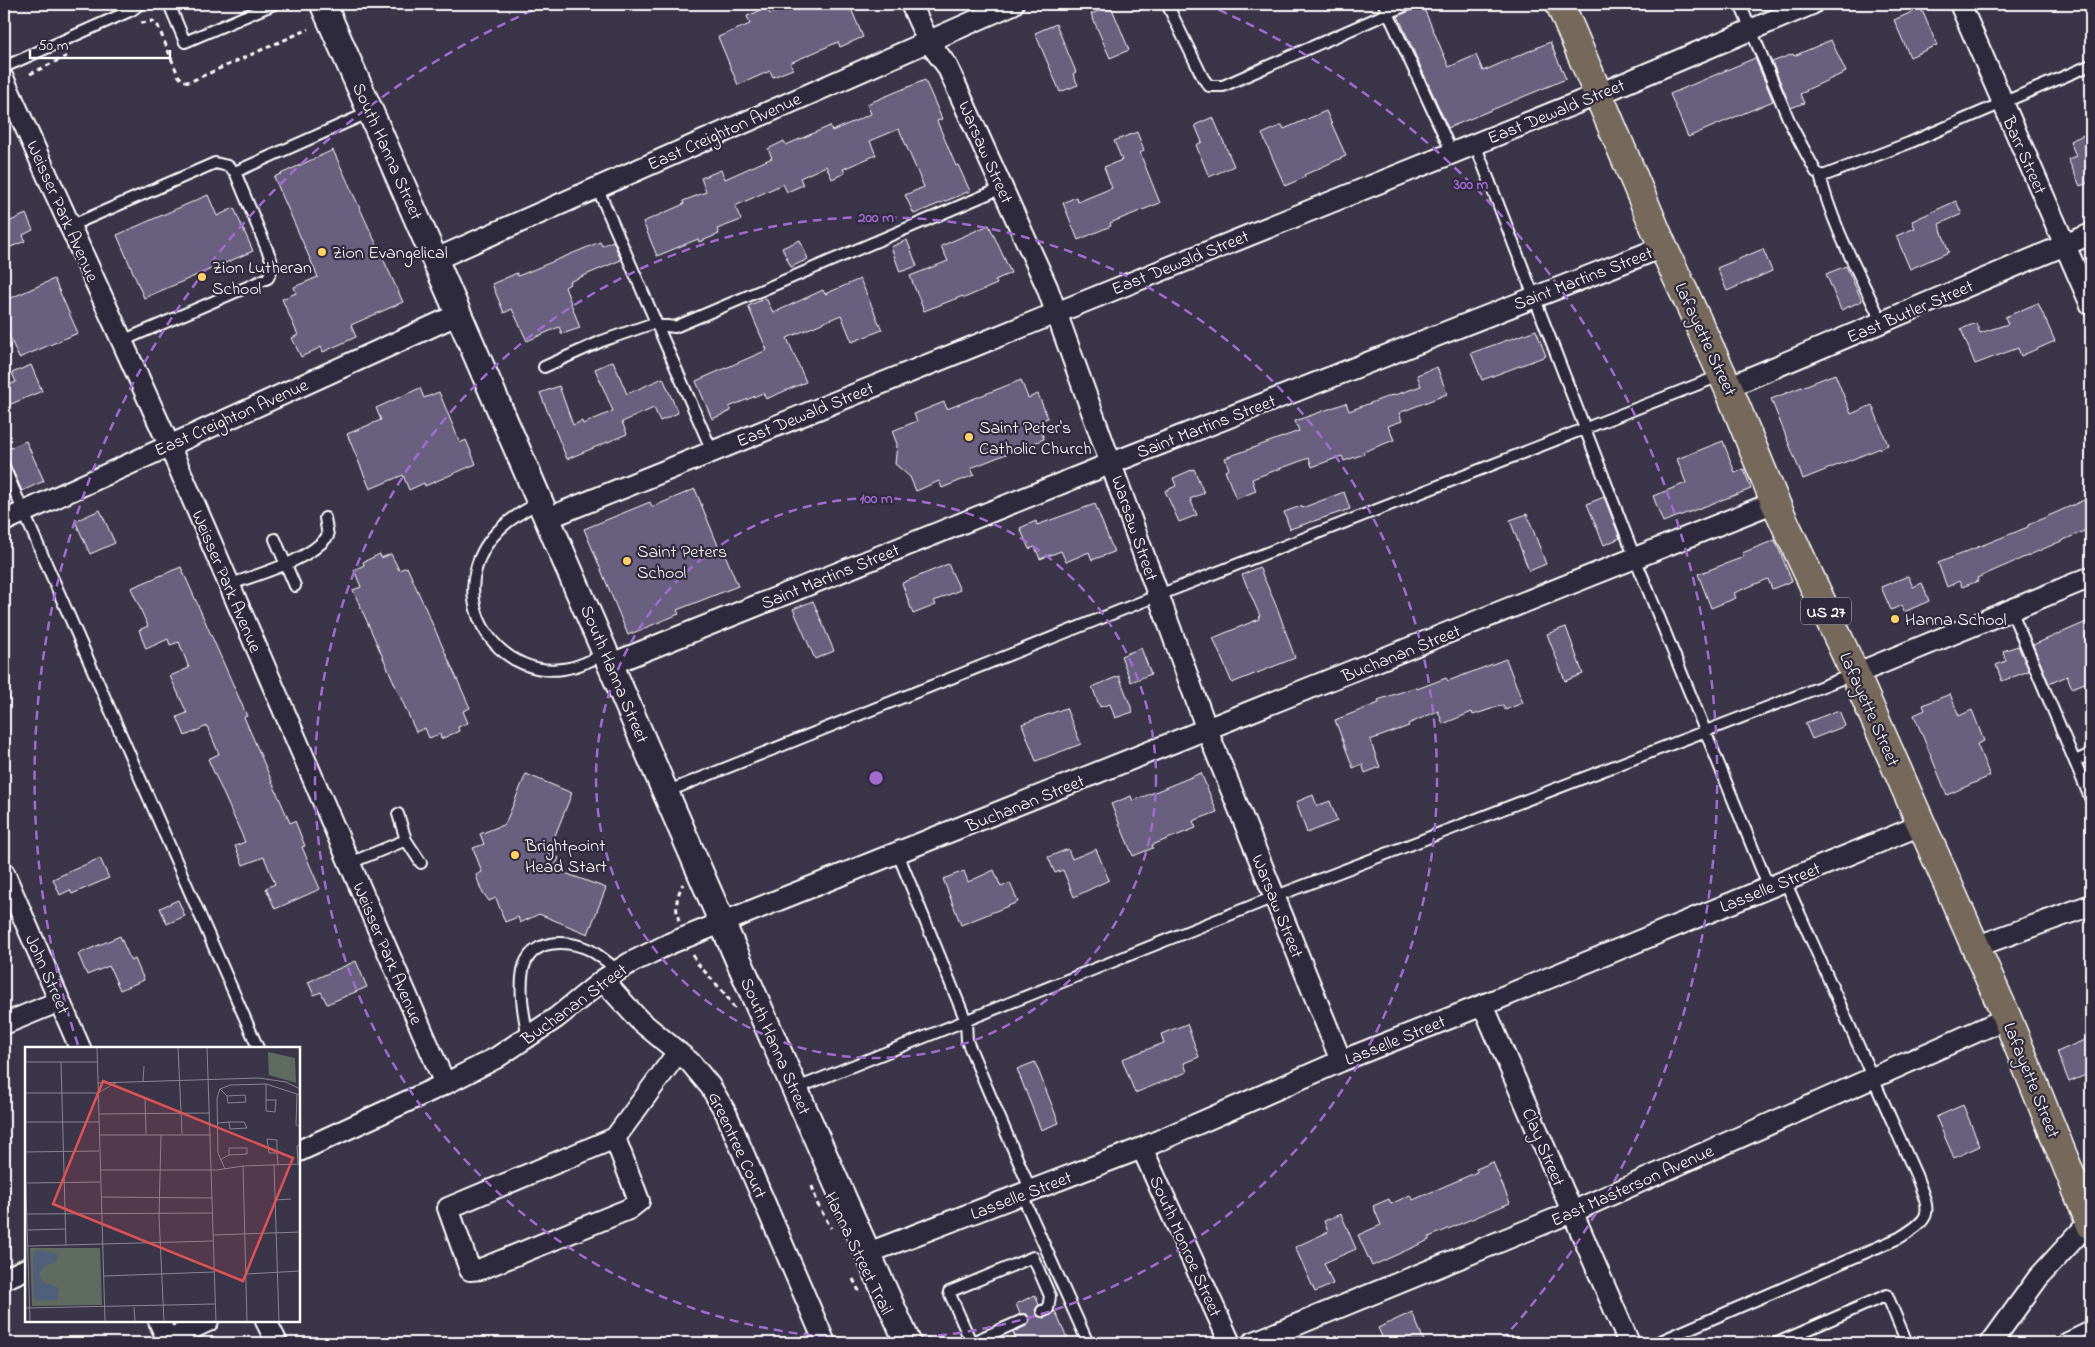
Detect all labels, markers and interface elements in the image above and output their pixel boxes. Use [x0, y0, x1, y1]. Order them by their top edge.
scale bar [30, 28, 170, 60]
text: 50 m [38, 35, 69, 57]
street label: East Dewald Street [1484, 73, 1629, 152]
street label: South Hanna Street [344, 79, 428, 225]
street label: East Creighton Avenue [644, 87, 807, 179]
street label: Warsaw Street [950, 97, 1018, 208]
street label: Barr Street [1994, 112, 2052, 199]
street label: Weisser Park Avenue [18, 137, 104, 288]
text: 300 m [1453, 174, 1489, 196]
text: 200 m [857, 207, 894, 229]
street label: East Dewald Street [1108, 224, 1253, 303]
place label: Zion Evangelical [332, 241, 448, 268]
street label: Saint Martins Street [1510, 241, 1657, 318]
marker: Zion Evangelical [316, 246, 328, 258]
place label: Zion Lutheran School [212, 256, 312, 303]
marker: Zion Lutheran School [196, 271, 208, 283]
street label: East Butler Street [1843, 274, 1978, 351]
street label: Lafayette Street [1667, 279, 1742, 401]
street label: East Creighton Avenue [151, 373, 314, 465]
street label: East Dewald Street [733, 376, 878, 455]
street label: Saint Martins Street [1133, 389, 1280, 466]
place label: Saint Peter's Catholic Church [979, 416, 1092, 463]
marker: Saint Peter's Catholic Church [963, 431, 975, 443]
street label: Warsaw Street [1103, 473, 1163, 585]
text: 100 m [859, 488, 893, 510]
street label: Weisser Park Avenue [183, 506, 267, 658]
street label: Saint Martins Street [758, 538, 904, 618]
place label: Saint Peters School [637, 540, 727, 587]
marker: Saint Peters School [621, 555, 633, 567]
road number: US 27 [1801, 598, 1851, 624]
street label: South Hanna Street [572, 602, 654, 748]
place label: Hanna School [1905, 608, 2006, 634]
marker: Hanna School [1889, 613, 1901, 625]
street label: Buchanan Street [1338, 619, 1465, 691]
street label: Lafayette Street [1831, 649, 1905, 771]
centre of rings [867, 769, 885, 787]
street label: Buchanan Street [962, 769, 1089, 841]
place label: Brightpoint Head Start [524, 834, 607, 881]
marker: Brightpoint Head Start [509, 849, 521, 861]
street label: Warsaw Street [1244, 851, 1309, 963]
street label: Lasselle Street [1716, 857, 1825, 921]
street label: Weisser Park Avenue [344, 878, 428, 1030]
street label: John Street [17, 931, 75, 1019]
street label: Buchanan Street [516, 958, 634, 1054]
street label: South Hanna Street [732, 974, 816, 1120]
street label: Lasselle Street [1341, 1010, 1450, 1074]
street label: Lafayette Street [1995, 1019, 2065, 1142]
inset map [25, 1047, 300, 1322]
street label: Greentree Court [700, 1088, 772, 1204]
street label: Clay Street [1514, 1105, 1570, 1191]
street label: East Masterson Avenue [1547, 1139, 1719, 1234]
street label: Lasselle Street [967, 1166, 1076, 1228]
street label: South Monroe Street [1141, 1172, 1227, 1322]
street label: Hanna Street Trail [816, 1188, 898, 1320]

